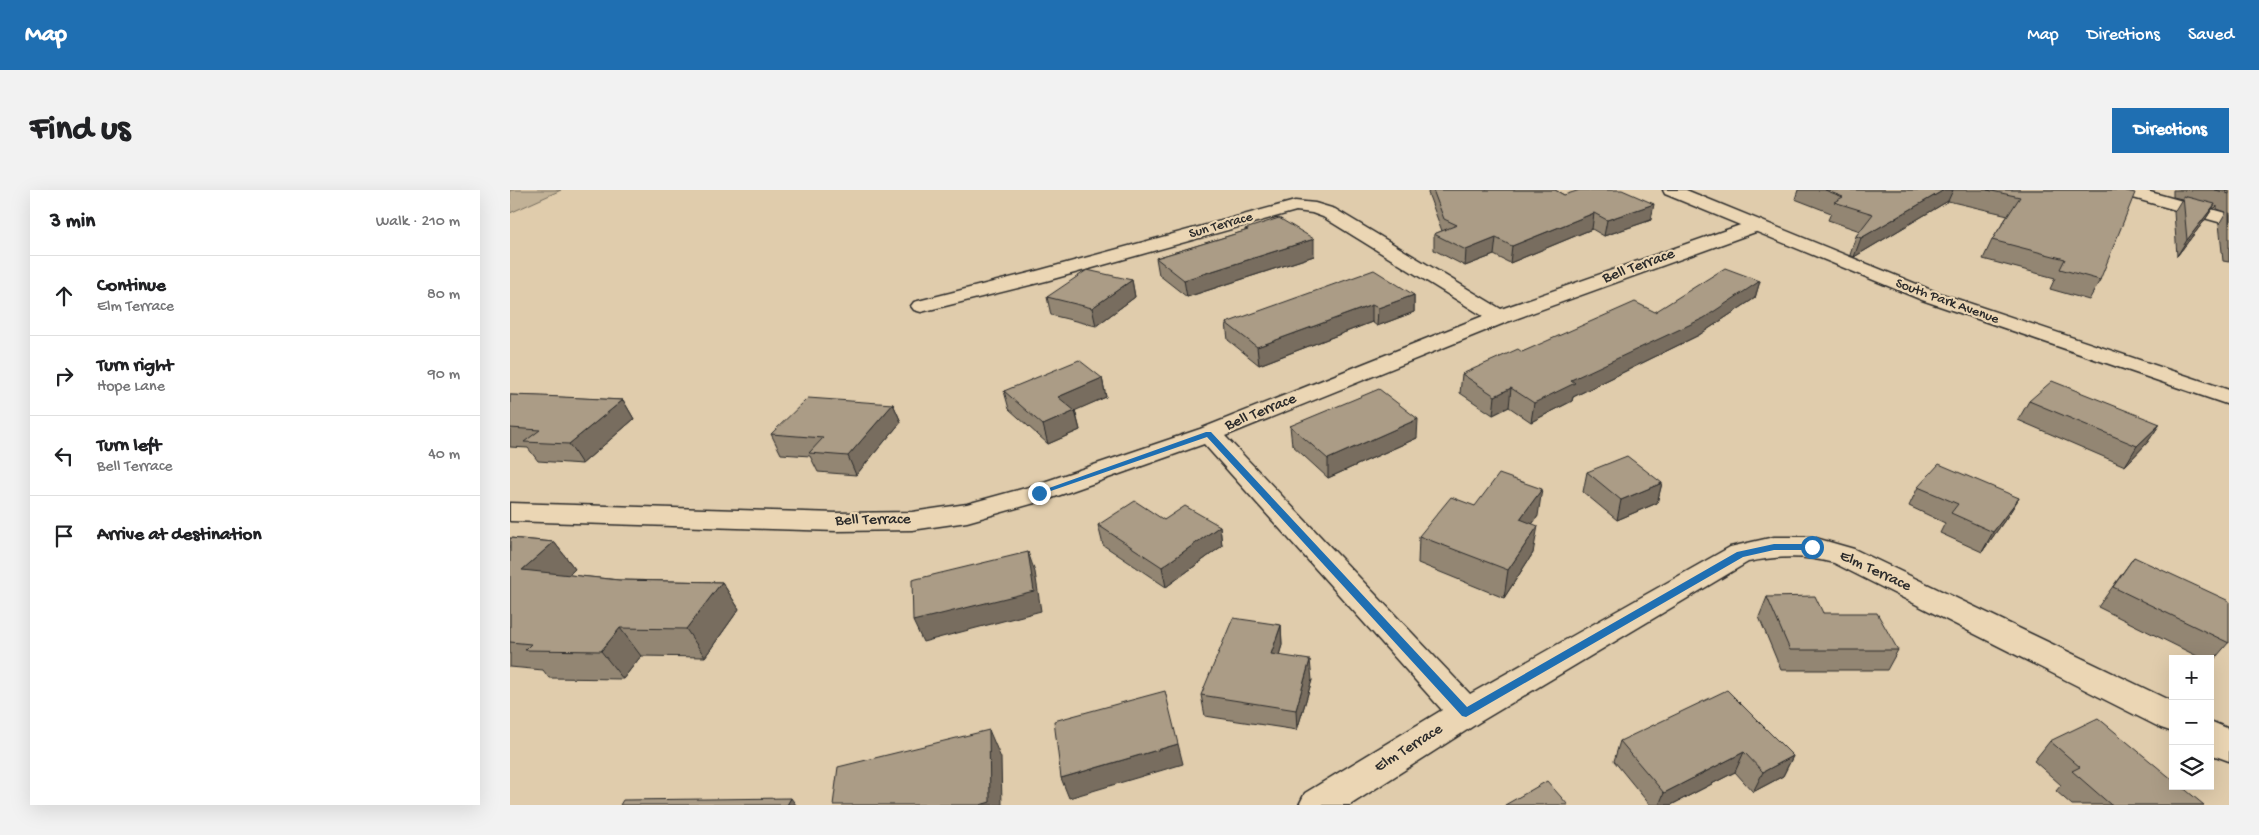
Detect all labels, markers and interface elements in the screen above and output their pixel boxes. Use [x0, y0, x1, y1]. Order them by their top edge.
text: Map [25, 21, 67, 50]
text: Map [2027, 25, 2059, 46]
text: Directions [2087, 25, 2160, 46]
text: Saved [2188, 25, 2234, 46]
button: Directions [2112, 108, 2229, 153]
text: Find us [30, 110, 130, 151]
street label: Sun Terrace [1187, 209, 1255, 243]
text: 3 min [50, 210, 95, 235]
text: Walk · 210 m [376, 213, 460, 232]
street label: Bell Terrace [1599, 245, 1678, 289]
text: Continue [97, 275, 166, 298]
street label: South Park Avenue [1893, 275, 2002, 329]
icon: ahead [50, 282, 78, 310]
text: 80 m [427, 286, 460, 305]
text: Elm Terrace [97, 298, 174, 317]
text: Turn right [97, 355, 173, 378]
icon: right [50, 362, 78, 390]
text: 90 m [428, 366, 460, 385]
text: Hope Lane [97, 378, 165, 397]
street label: Bell Terrace [1221, 390, 1300, 436]
text: Turn left [97, 435, 161, 458]
icon: left [50, 442, 78, 470]
text: 40 m [428, 446, 460, 465]
text: Bell Terrace [97, 458, 173, 477]
route end [1028, 482, 1051, 505]
street label: Bell Terrace [834, 511, 912, 531]
icon: arrive [50, 522, 78, 550]
text: Arrive at destination [97, 524, 261, 547]
route start [1801, 536, 1824, 559]
street label: Elm Terrace [1836, 547, 1915, 597]
map controls [2169, 655, 2214, 790]
button: + [2169, 655, 2214, 700]
button: − [2169, 700, 2214, 745]
street label: Elm Terrace [1371, 720, 1447, 777]
button: layers [2169, 745, 2214, 790]

